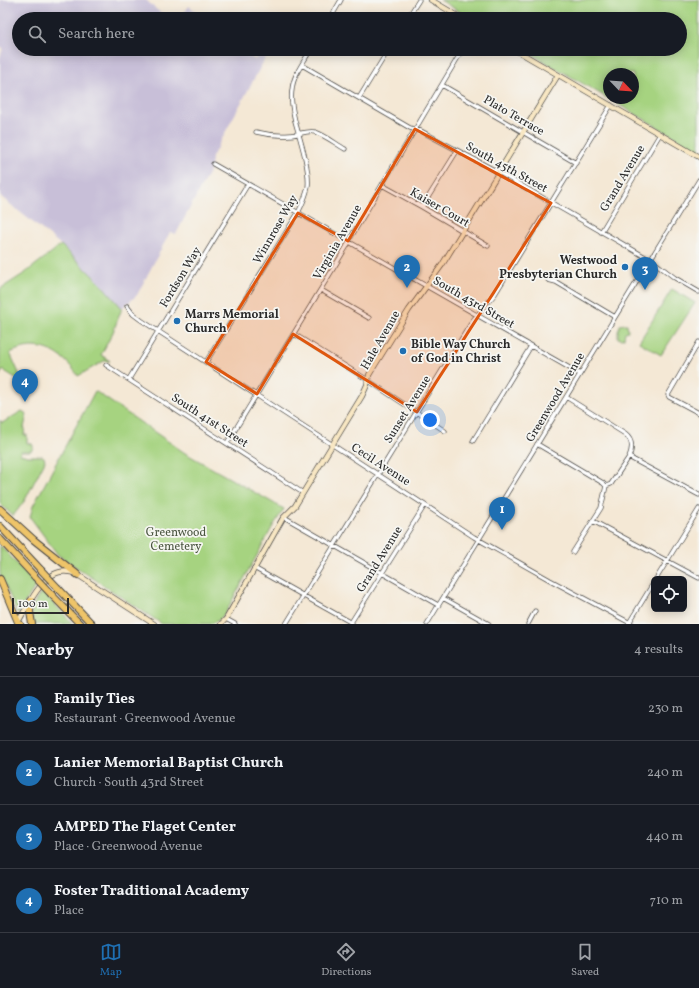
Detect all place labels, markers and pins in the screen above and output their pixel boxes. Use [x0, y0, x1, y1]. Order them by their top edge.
place label: Westwood Presbyterian Church [499, 253, 618, 283]
pin: 2 [394, 255, 420, 288]
pin: 3 [632, 257, 658, 290]
marker: Westwood Presbyterian Church [620, 262, 630, 272]
place label: Marrs Memorial Church [185, 307, 279, 337]
marker: Marrs Memorial Church [172, 316, 182, 326]
place label: Bible Way Church of God in Christ [411, 337, 511, 367]
marker: Bible Way Church of God in Christ [398, 346, 408, 356]
pin: 4 [12, 369, 38, 402]
pin: 1 [489, 497, 515, 530]

